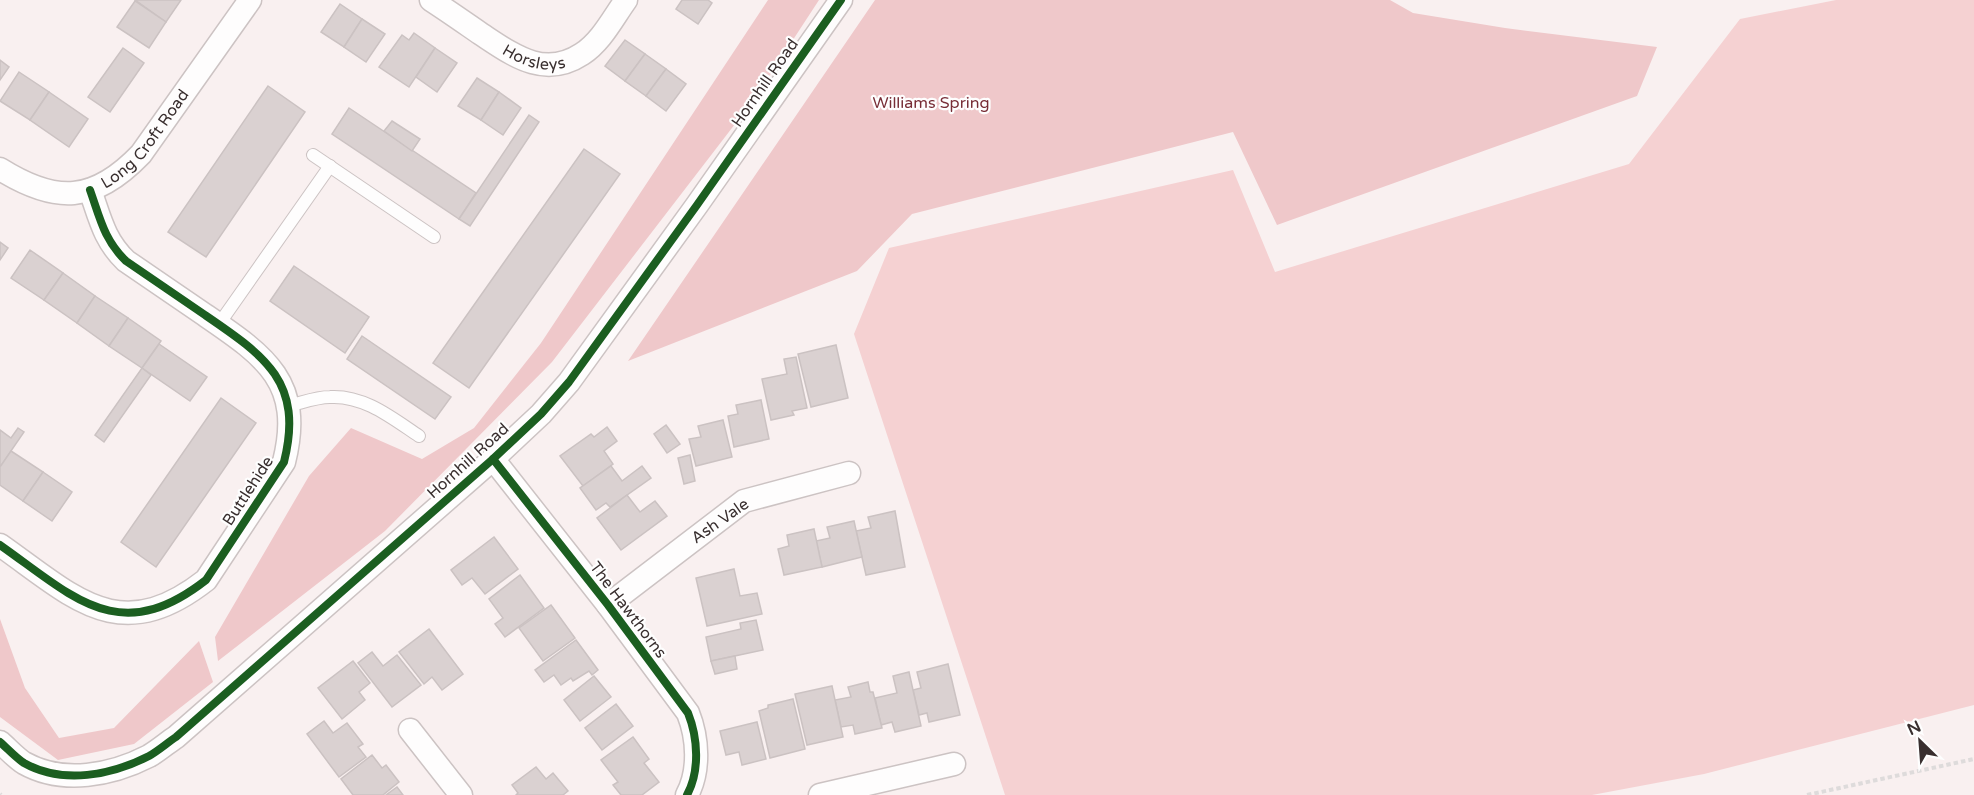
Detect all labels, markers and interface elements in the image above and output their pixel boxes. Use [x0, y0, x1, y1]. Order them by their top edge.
street label: Hornhill Road [727, 35, 803, 131]
street label: Horsleys [499, 40, 567, 75]
street label: Long Croft Road [97, 86, 193, 193]
park label: Williams Spring [872, 93, 990, 113]
street label: Hornhill Road [423, 419, 513, 503]
street label: Buttlehide [218, 452, 278, 530]
street label: Ash Vale [687, 494, 753, 548]
street label: The Hawthorns [585, 558, 671, 662]
north arrow [1890, 711, 1950, 771]
text: N [1904, 717, 1924, 740]

